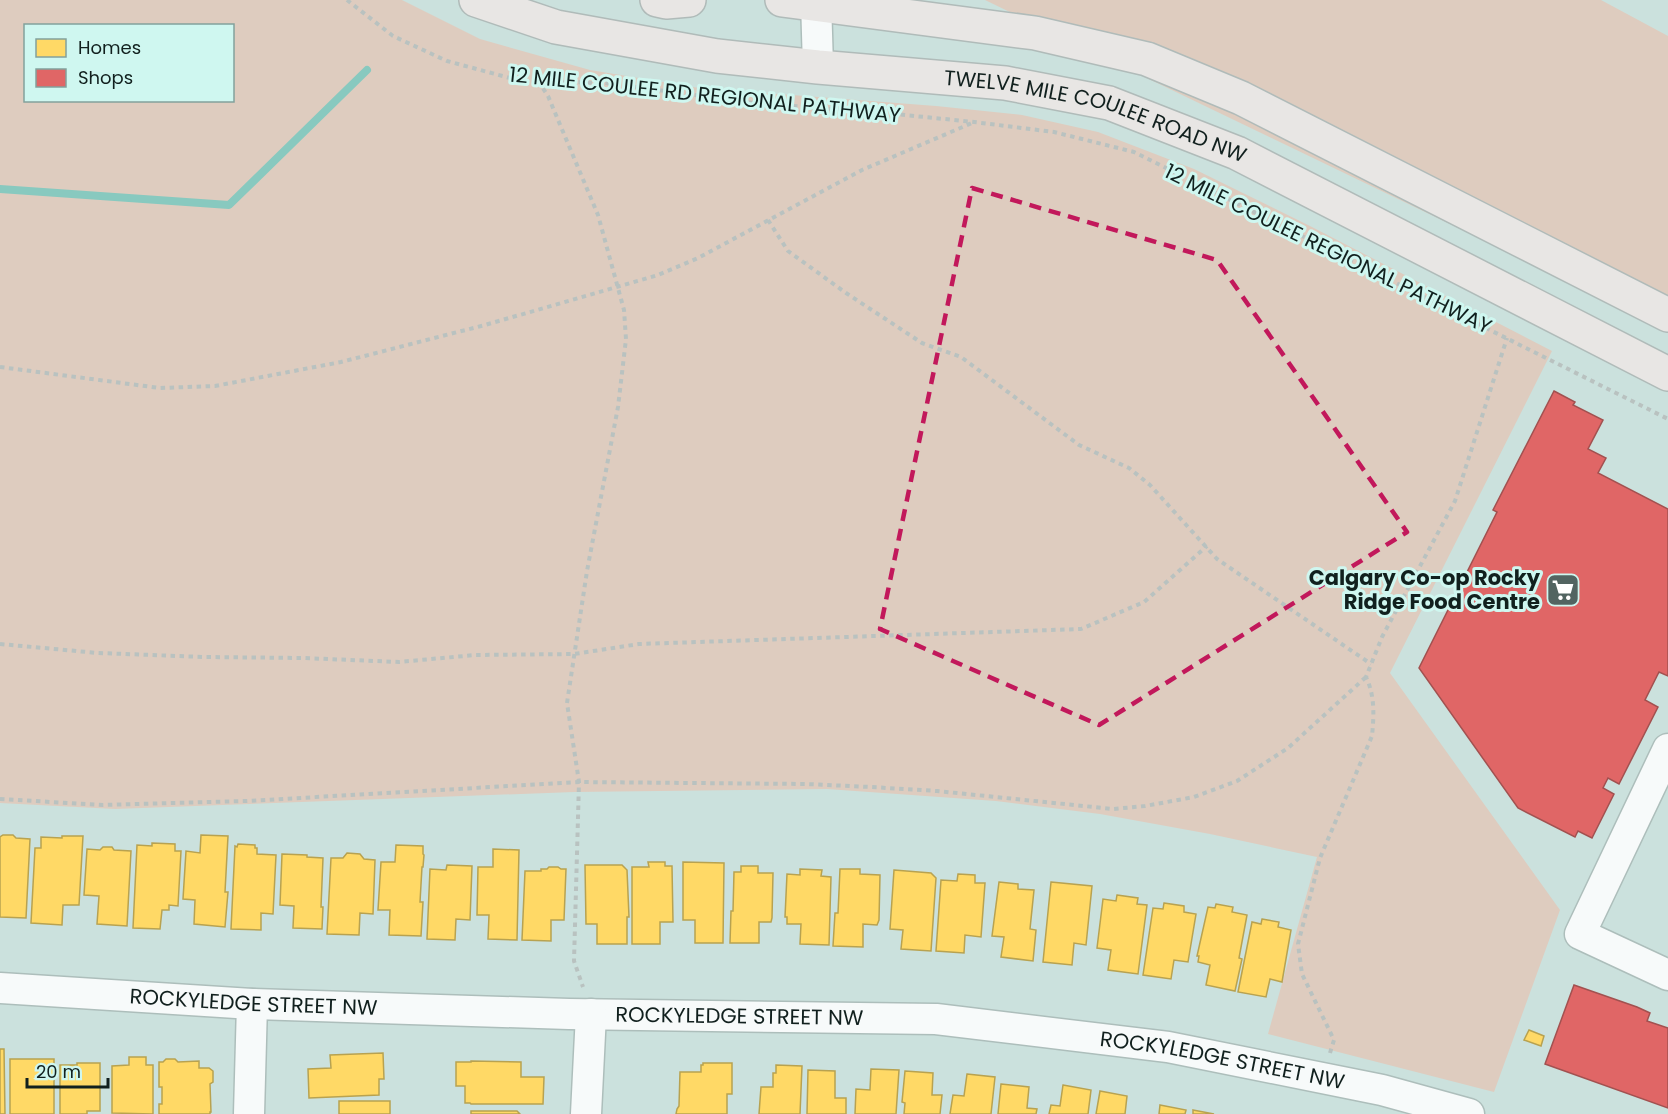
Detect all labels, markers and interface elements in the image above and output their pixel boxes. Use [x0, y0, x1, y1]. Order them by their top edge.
legend [24, 24, 234, 102]
text: Homes [78, 35, 141, 60]
street label: 12 MILE COULEE RD REGIONAL PATHWAY [508, 60, 902, 130]
street label: TWELVE MILE COULEE ROAD NW [943, 63, 1251, 170]
text: Shops [78, 65, 133, 90]
street label: 12 MILE COULEE REGIONAL PATHWAY [1160, 157, 1497, 341]
place label: Calgary Co-op Rocky Ridge Food Centre [1309, 563, 1541, 616]
supermarket icon: Calgary Co-op Rocky Ridge Food Centre [1545, 572, 1581, 608]
street label: ROCKYLEDGE STREET NW [129, 981, 378, 1022]
street label: ROCKYLEDGE STREET NW [615, 1000, 864, 1032]
street label: ROCKYLEDGE STREET NW [1098, 1024, 1348, 1096]
scale bar [27, 1051, 108, 1089]
text: 20 m [36, 1059, 81, 1084]

